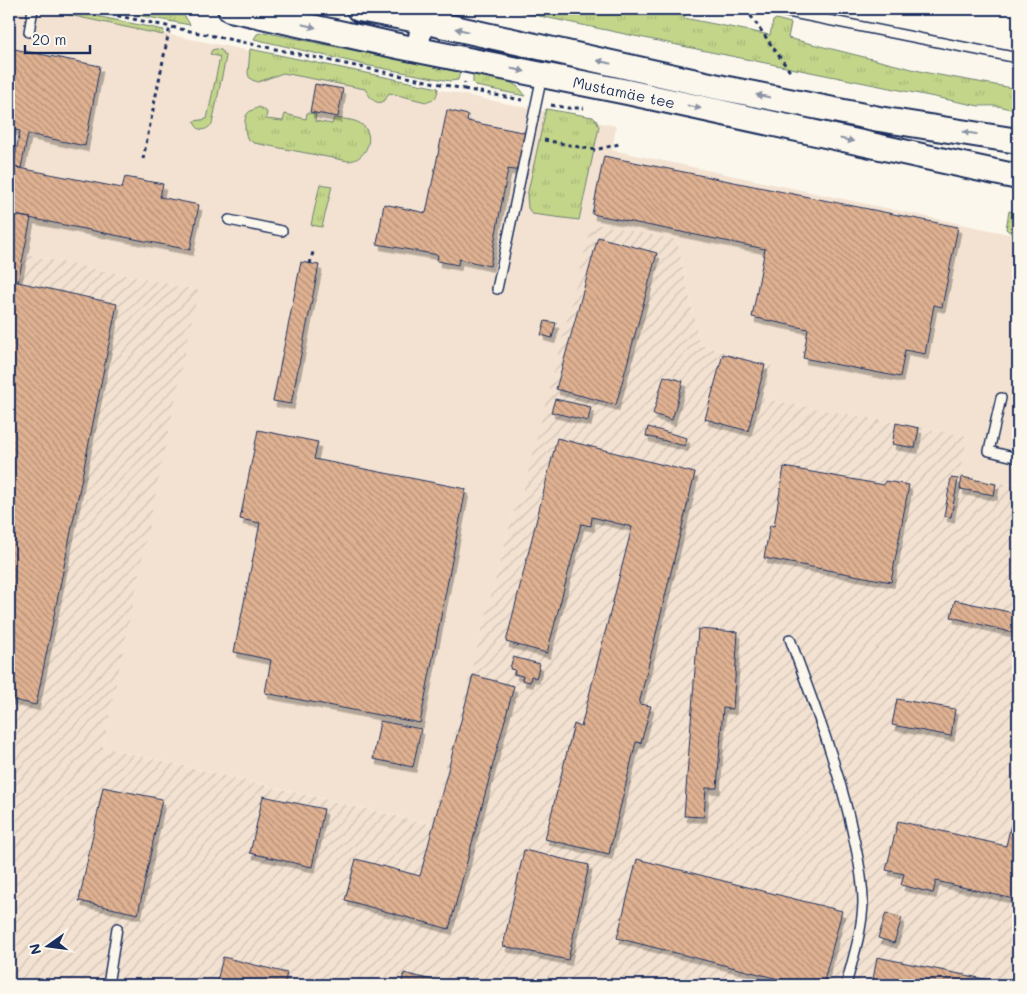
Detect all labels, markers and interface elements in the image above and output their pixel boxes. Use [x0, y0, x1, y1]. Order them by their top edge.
scale bar [25, 22, 90, 54]
one-way arrow [302, 22, 317, 30]
one-way arrow [455, 26, 470, 34]
text: 20 m [32, 29, 66, 49]
one-way arrow [596, 58, 611, 66]
one-way arrow [510, 66, 525, 74]
street label: Mustamäe tee [571, 71, 677, 113]
one-way arrow [755, 92, 770, 100]
one-way arrow [686, 103, 701, 111]
one-way arrow [962, 128, 978, 136]
one-way arrow [839, 137, 855, 145]
north arrow [22, 922, 72, 972]
text: N [24, 942, 45, 957]

